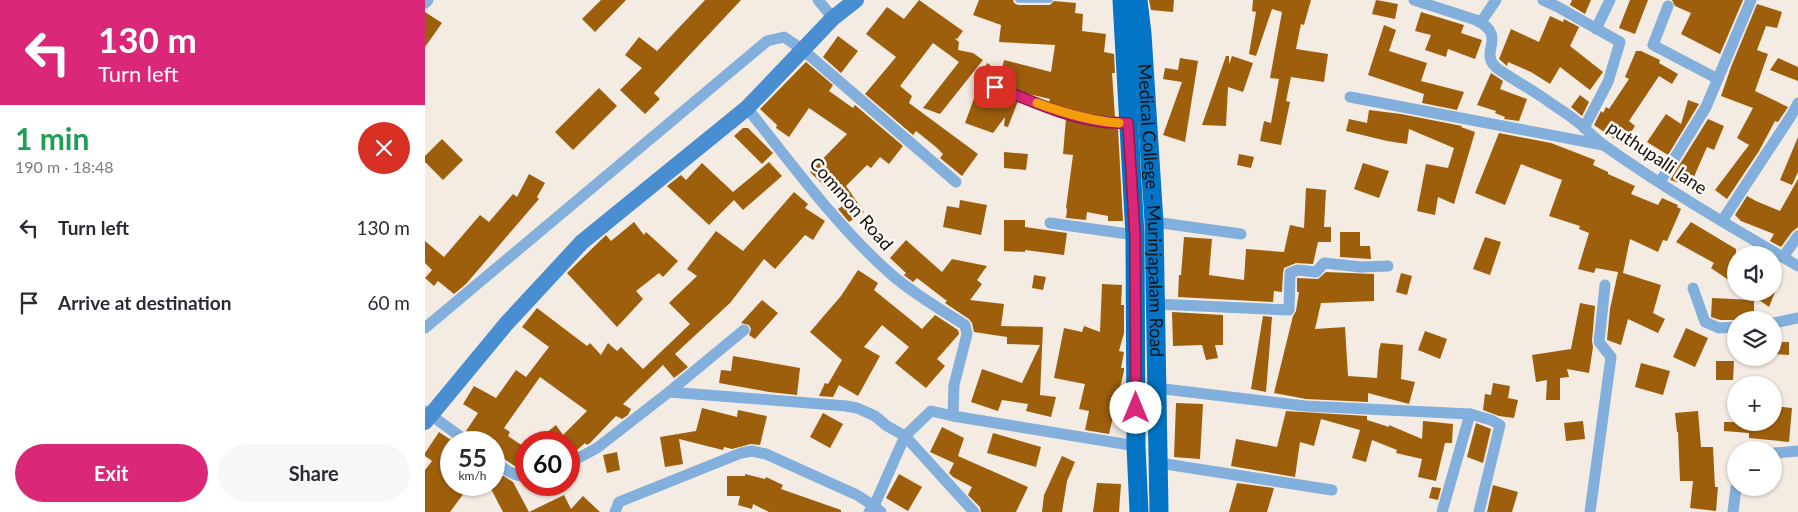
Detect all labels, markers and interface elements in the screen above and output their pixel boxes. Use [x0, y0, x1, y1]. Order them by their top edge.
text: 130 m [98, 18, 197, 60]
icon: left [15, 20, 80, 85]
text: Turn left [98, 60, 179, 87]
street label: Medical College - Murinjapalam Road [1134, 63, 1168, 358]
pin [974, 66, 1016, 108]
icon: arrive [981, 73, 1009, 101]
street label: puthupalli lane [1603, 116, 1712, 199]
text: 1 min [15, 120, 89, 156]
button: close [358, 122, 410, 174]
street label: Common Road [805, 152, 898, 255]
text: 190 m · 18:48 [15, 157, 114, 176]
icon: left [15, 214, 43, 242]
text: Turn left [58, 216, 129, 239]
text: 130 m [356, 216, 410, 239]
map controls [1727, 246, 1782, 496]
button: sound [1727, 246, 1782, 301]
icon: arrive [15, 289, 43, 317]
text: Arrive at destination [58, 291, 231, 314]
text: 60 m [367, 291, 410, 314]
button: layers [1727, 311, 1782, 366]
button: + [1727, 376, 1782, 431]
position arrow [1109, 381, 1161, 433]
speed limit sign: 60 [515, 431, 580, 496]
button: − [1727, 441, 1782, 496]
text: 55 [458, 442, 487, 472]
button: Exit [15, 444, 208, 502]
button: Share [218, 444, 410, 502]
text: km/h [458, 468, 487, 483]

